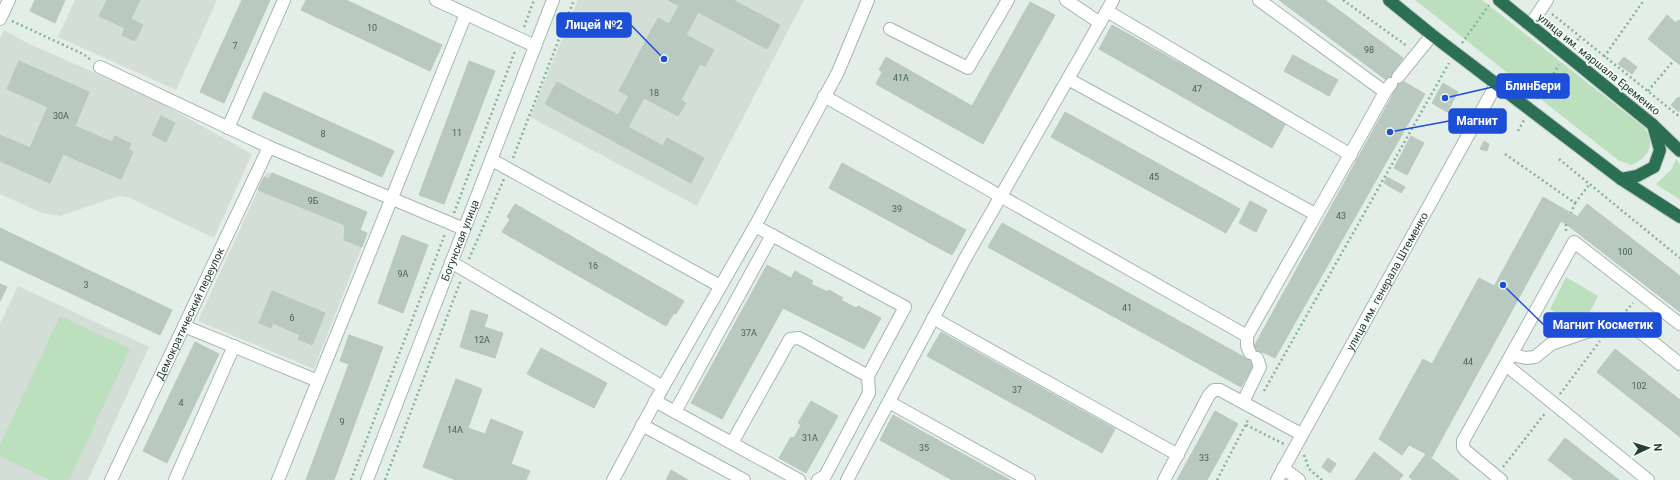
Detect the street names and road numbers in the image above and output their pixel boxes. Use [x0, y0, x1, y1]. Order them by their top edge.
street label: улица им. маршала Еременко [1535, 11, 1663, 118]
street label: Богунская улица [439, 198, 482, 283]
street label: улица им. генерала Штеменко [1344, 210, 1431, 353]
street label: Демократический переулок [153, 246, 227, 382]

